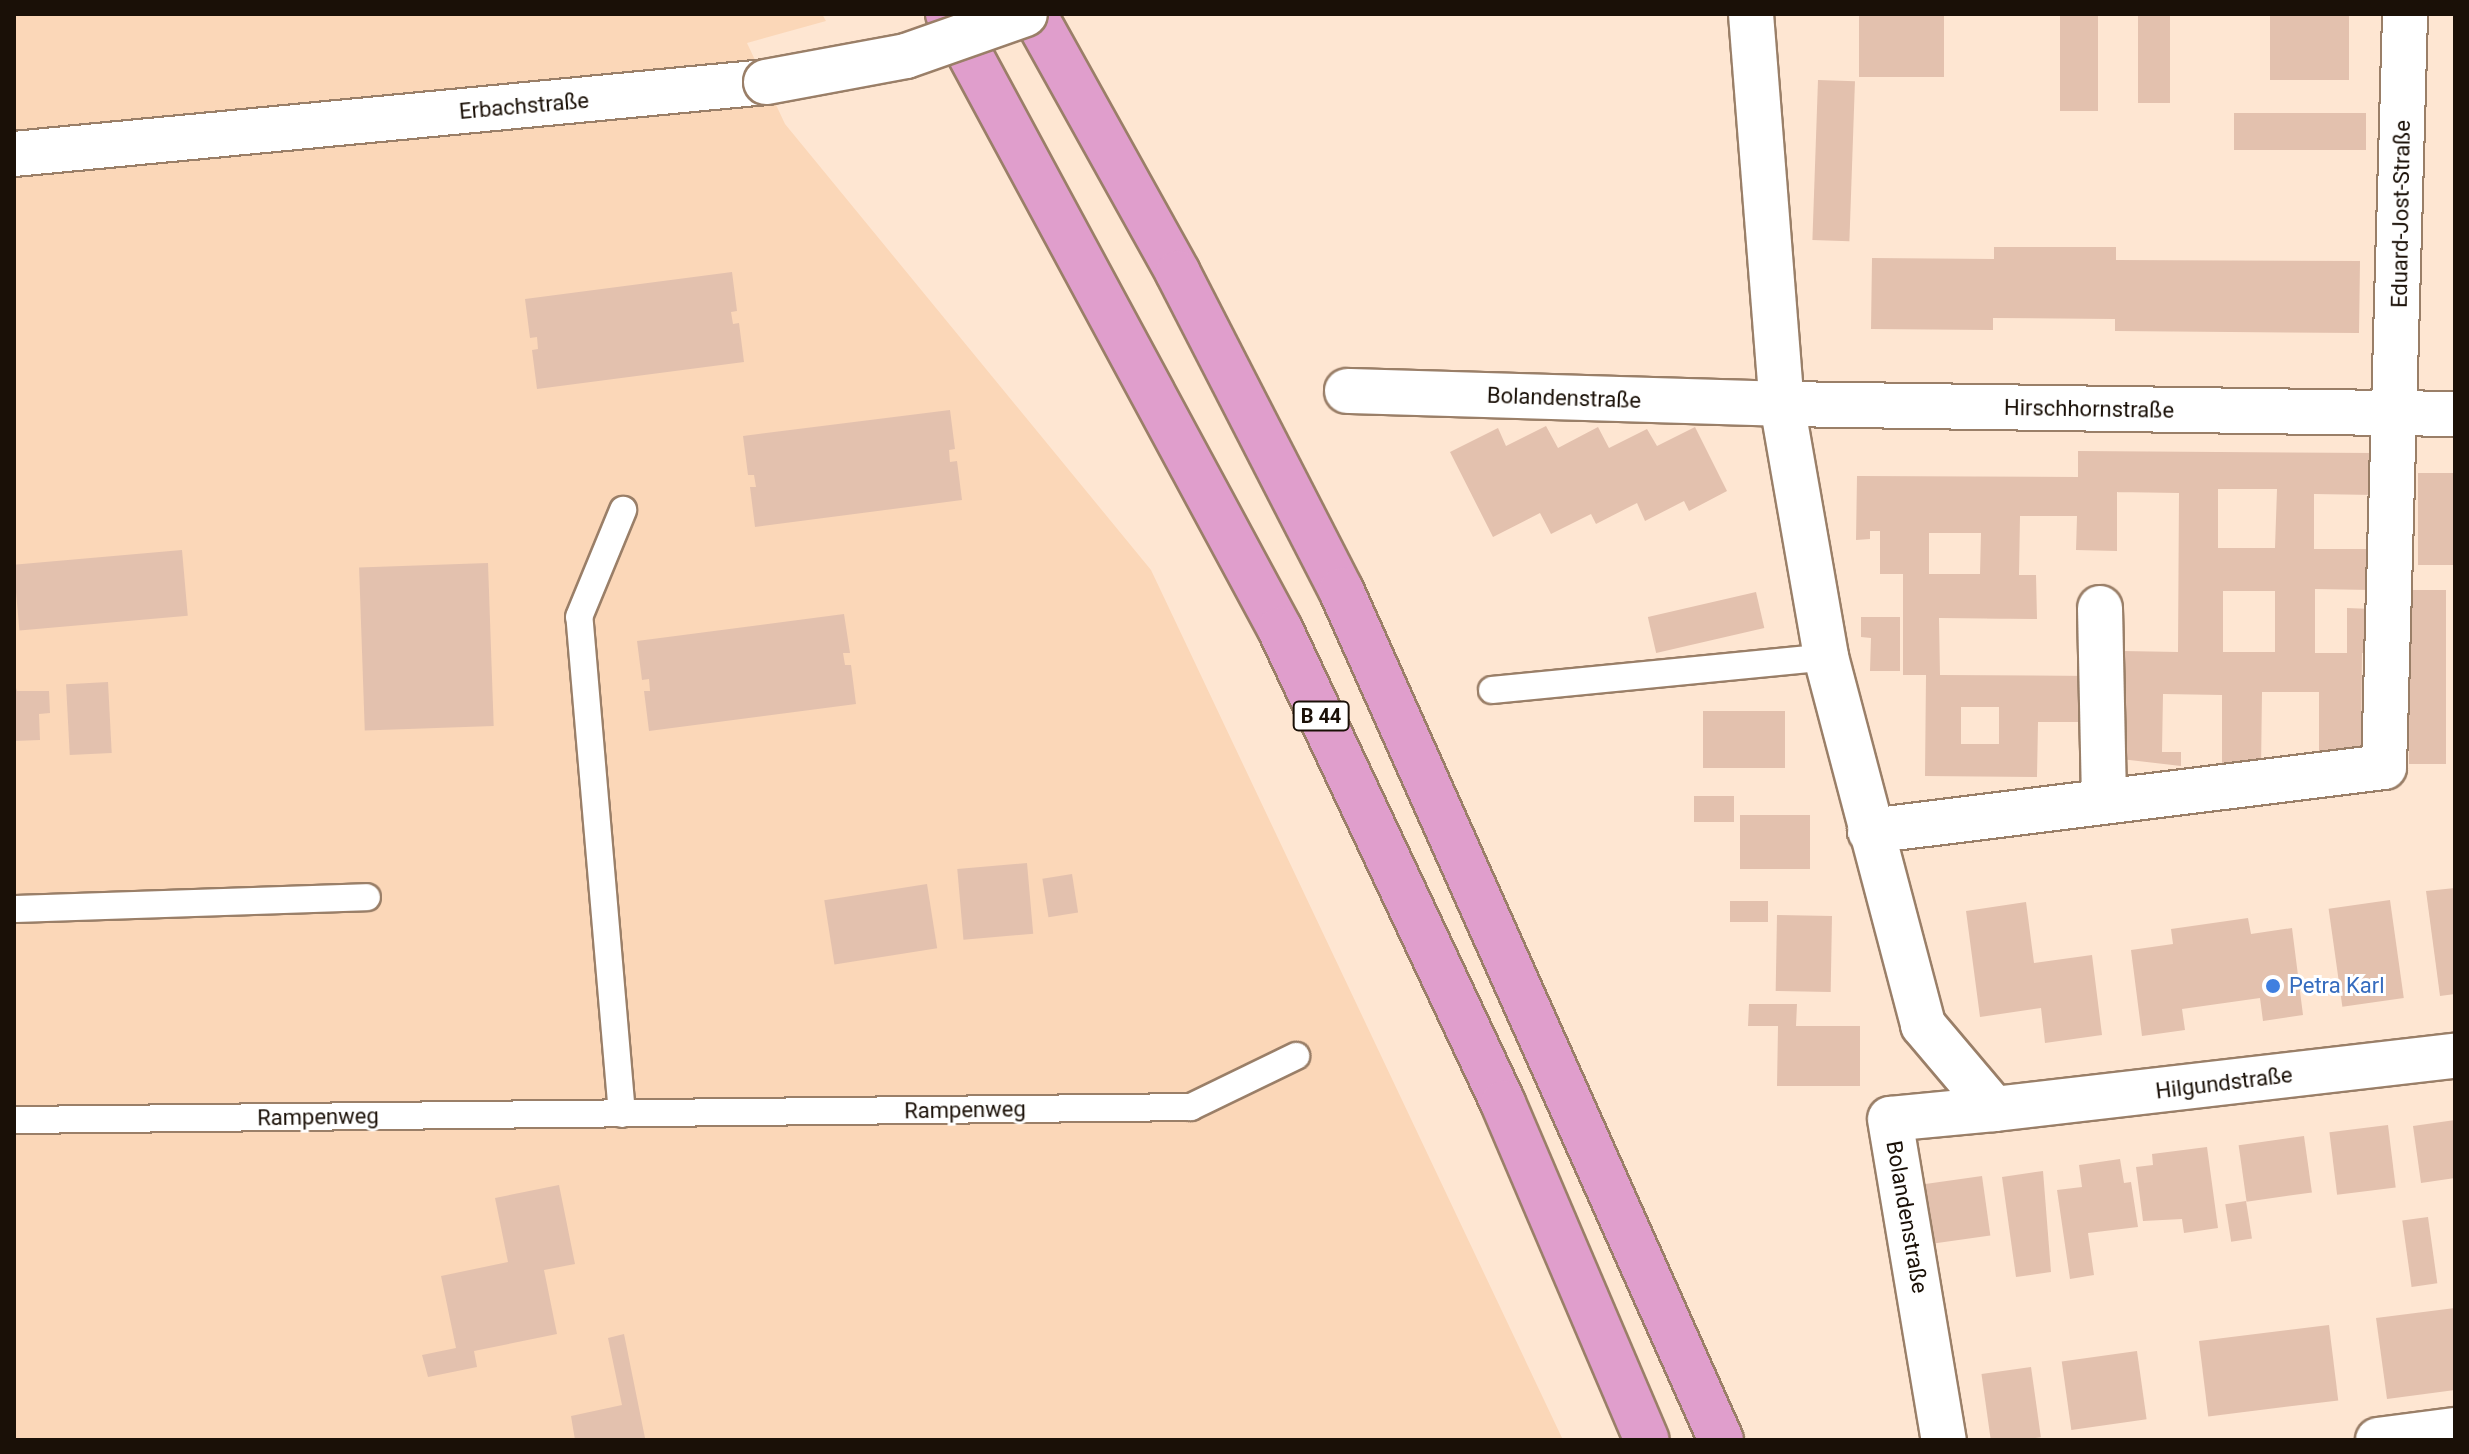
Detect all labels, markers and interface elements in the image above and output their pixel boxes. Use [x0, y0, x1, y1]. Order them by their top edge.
street label: Erbachstraße [458, 87, 590, 125]
street label: Eduard-Jost-Straße [2386, 120, 2416, 308]
street label: Bolandenstraße [1486, 382, 1642, 414]
street label: Hirschhornstraße [2004, 394, 2174, 424]
road number: B 44 [1291, 700, 1351, 732]
place label: Petra Karl [2289, 973, 2385, 999]
marker: Petra Karl [2264, 977, 2282, 995]
street label: Hilgundstraße [2154, 1062, 2294, 1104]
street label: Rampenweg [904, 1096, 1026, 1124]
street label: Rampenweg [257, 1103, 379, 1131]
street label: Bolandenstraße [1881, 1139, 1933, 1295]

